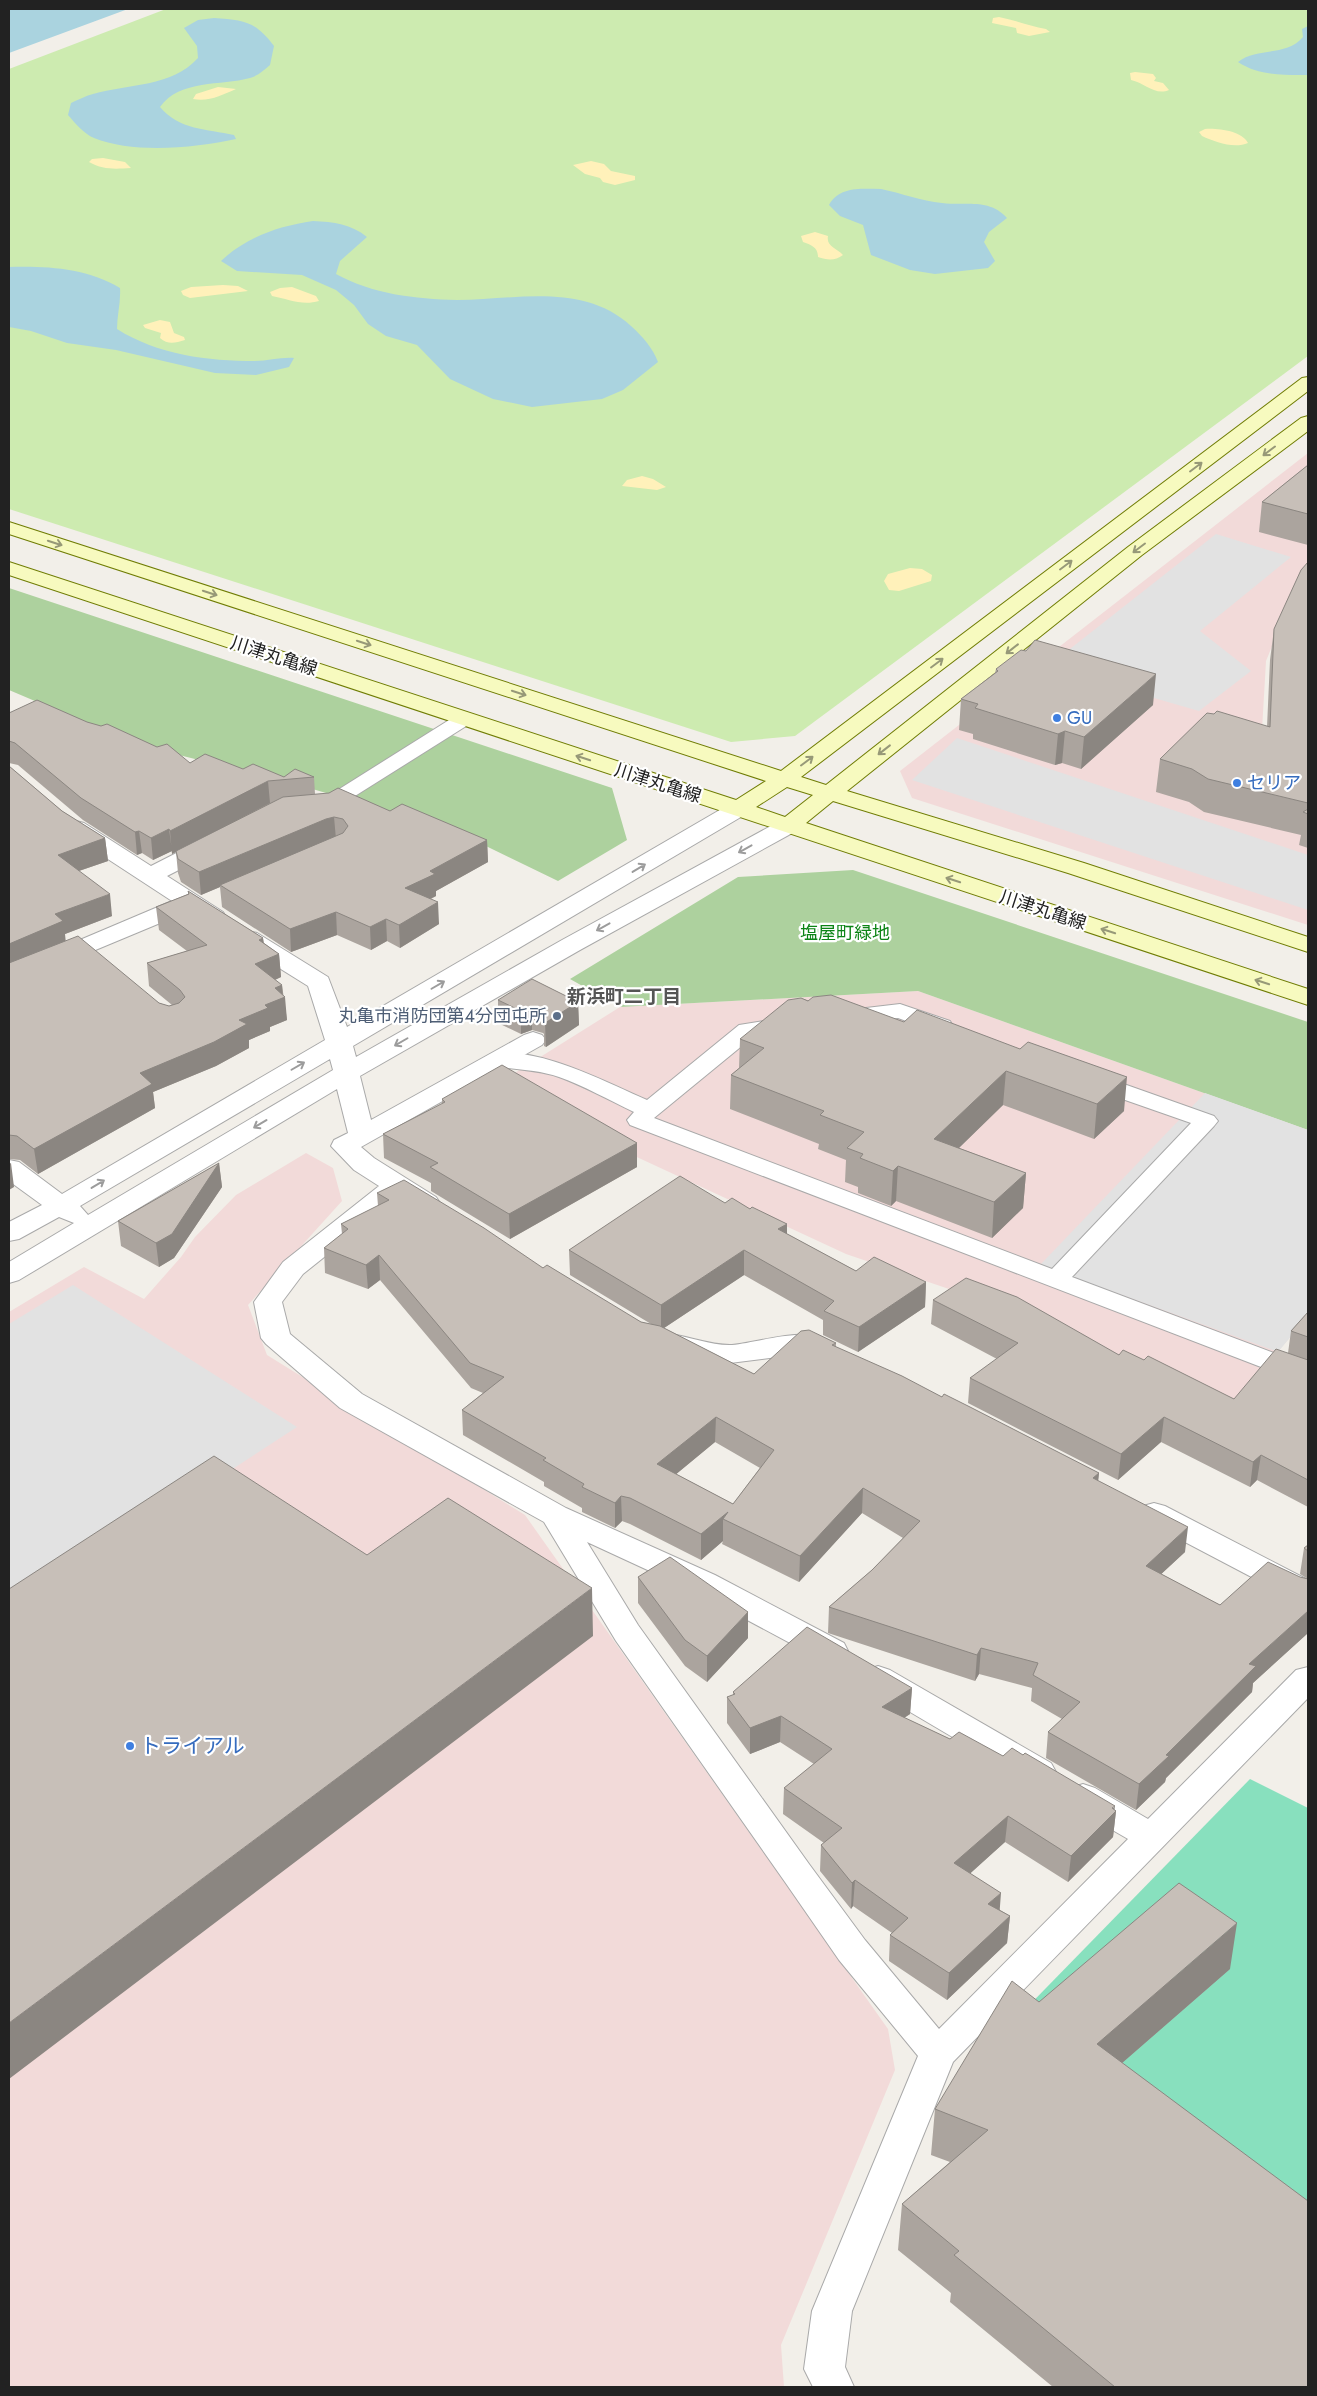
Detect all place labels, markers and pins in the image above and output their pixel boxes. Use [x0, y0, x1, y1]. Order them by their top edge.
place label: GU [1067, 705, 1092, 731]
marker: GU [1051, 712, 1063, 724]
place label: セリア [1247, 770, 1301, 796]
marker: セリア [1231, 777, 1243, 789]
place label: 丸亀市消防団第４分団屯所 [339, 1003, 547, 1029]
marker: 丸亀市消防団第４分団屯所 [551, 1010, 563, 1022]
place label: トライアル [140, 1731, 245, 1761]
marker: トライアル [124, 1740, 136, 1752]

